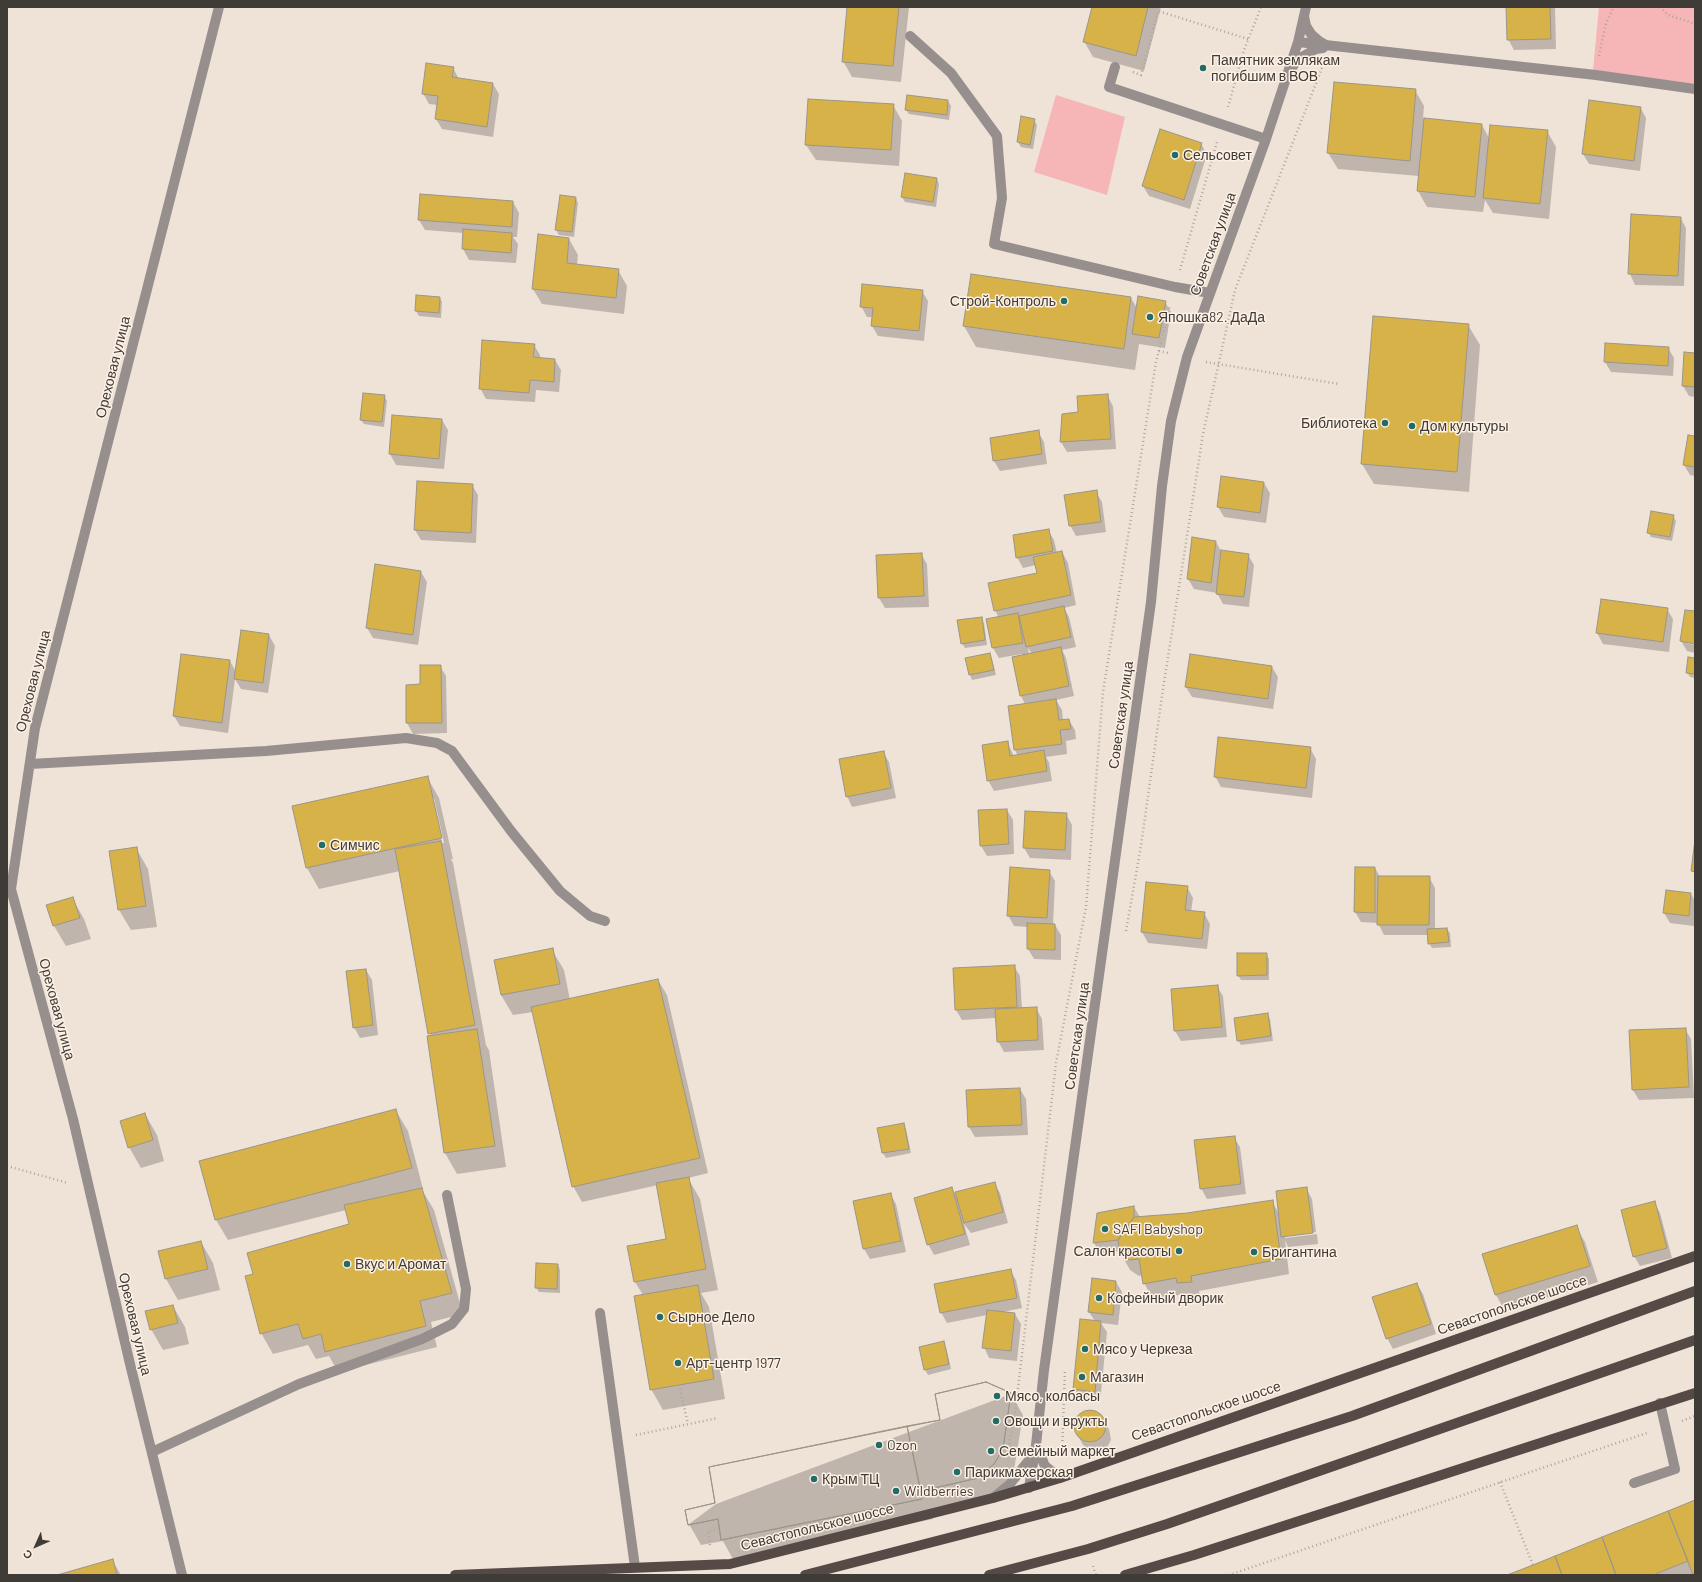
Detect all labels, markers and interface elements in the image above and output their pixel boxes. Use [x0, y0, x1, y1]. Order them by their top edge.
place label: Памятник землякам погибшим в ВОВ [1211, 52, 1340, 84]
marker: Памятник землякам погибшим в ВОВ [1198, 63, 1208, 73]
place label: Сельсовет [1183, 147, 1252, 163]
marker: Сельсовет [1170, 150, 1180, 160]
street label: Советская улица [1186, 190, 1240, 298]
place label: Строй-Контроль [950, 293, 1056, 309]
marker: Строй-Контроль [1059, 296, 1069, 306]
place label: Япошка82. ДаДа [1158, 309, 1265, 325]
marker: Япошка82. ДаДа [1145, 312, 1155, 322]
street label: Ореховая улица [92, 314, 134, 420]
place label: Библиотека [1301, 415, 1377, 431]
marker: Библиотека [1380, 418, 1390, 428]
place label: Дом культуры [1420, 418, 1508, 434]
marker: Дом культуры [1407, 421, 1417, 431]
street label: Ореховая улица [12, 628, 54, 734]
street label: Советская улица [1105, 660, 1137, 770]
place label: Симчис [330, 837, 380, 853]
marker: Симчис [317, 840, 327, 850]
street label: Ореховая улица [35, 956, 79, 1062]
street label: Советская улица [1061, 981, 1093, 1091]
place label: SAFI Babyshop [1113, 1221, 1203, 1237]
marker: SAFI Babyshop [1100, 1224, 1110, 1234]
place label: Салон красоты [1073, 1243, 1171, 1259]
place label: Бригантина [1262, 1244, 1337, 1260]
marker: Салон красоты [1174, 1246, 1184, 1256]
marker: Бригантина [1249, 1247, 1259, 1257]
place label: Вкус и Аромат [355, 1256, 446, 1272]
marker: Вкус и Аромат [342, 1259, 352, 1269]
street label: Ореховая улица [115, 1271, 155, 1377]
street label: Севастопольское шоссе [1435, 1272, 1589, 1338]
place label: Кофейный дворик [1107, 1290, 1223, 1306]
marker: Кофейный дворик [1094, 1293, 1104, 1303]
place label: Сырное Дело [668, 1309, 755, 1325]
marker: Сырное Дело [655, 1312, 665, 1322]
place label: Мясо у Черкеза [1093, 1341, 1193, 1357]
marker: Мясо у Черкеза [1080, 1344, 1090, 1354]
place label: Арт-центр 1977 [686, 1355, 781, 1371]
marker: Арт-центр 1977 [673, 1358, 683, 1368]
place label: Магазин [1090, 1369, 1144, 1385]
marker: Магазин [1077, 1372, 1087, 1382]
street label: Севастопольское шоссе [1129, 1378, 1283, 1444]
place label: Мясо, колбасы [1005, 1388, 1100, 1404]
marker: Мясо, колбасы [992, 1391, 1002, 1401]
place label: Овощи и врукты [1004, 1413, 1108, 1429]
marker: Овощи и врукты [991, 1416, 1001, 1426]
place label: Ozon [887, 1437, 917, 1453]
marker: Ozon [874, 1440, 884, 1450]
place label: Семейный маркет [999, 1443, 1116, 1459]
marker: Семейный маркет [986, 1446, 996, 1456]
place label: Парикмахерская [965, 1464, 1073, 1480]
marker: Парикмахерская [952, 1467, 962, 1477]
place label: Крым ТЦ [822, 1471, 879, 1487]
marker: Крым ТЦ [809, 1474, 819, 1484]
place label: Wildberries [904, 1483, 974, 1499]
marker: Wildberries [891, 1486, 901, 1496]
street label: Севастопольское шоссе [739, 1500, 895, 1554]
north arrow [16, 1526, 56, 1566]
text: С [20, 1547, 35, 1562]

